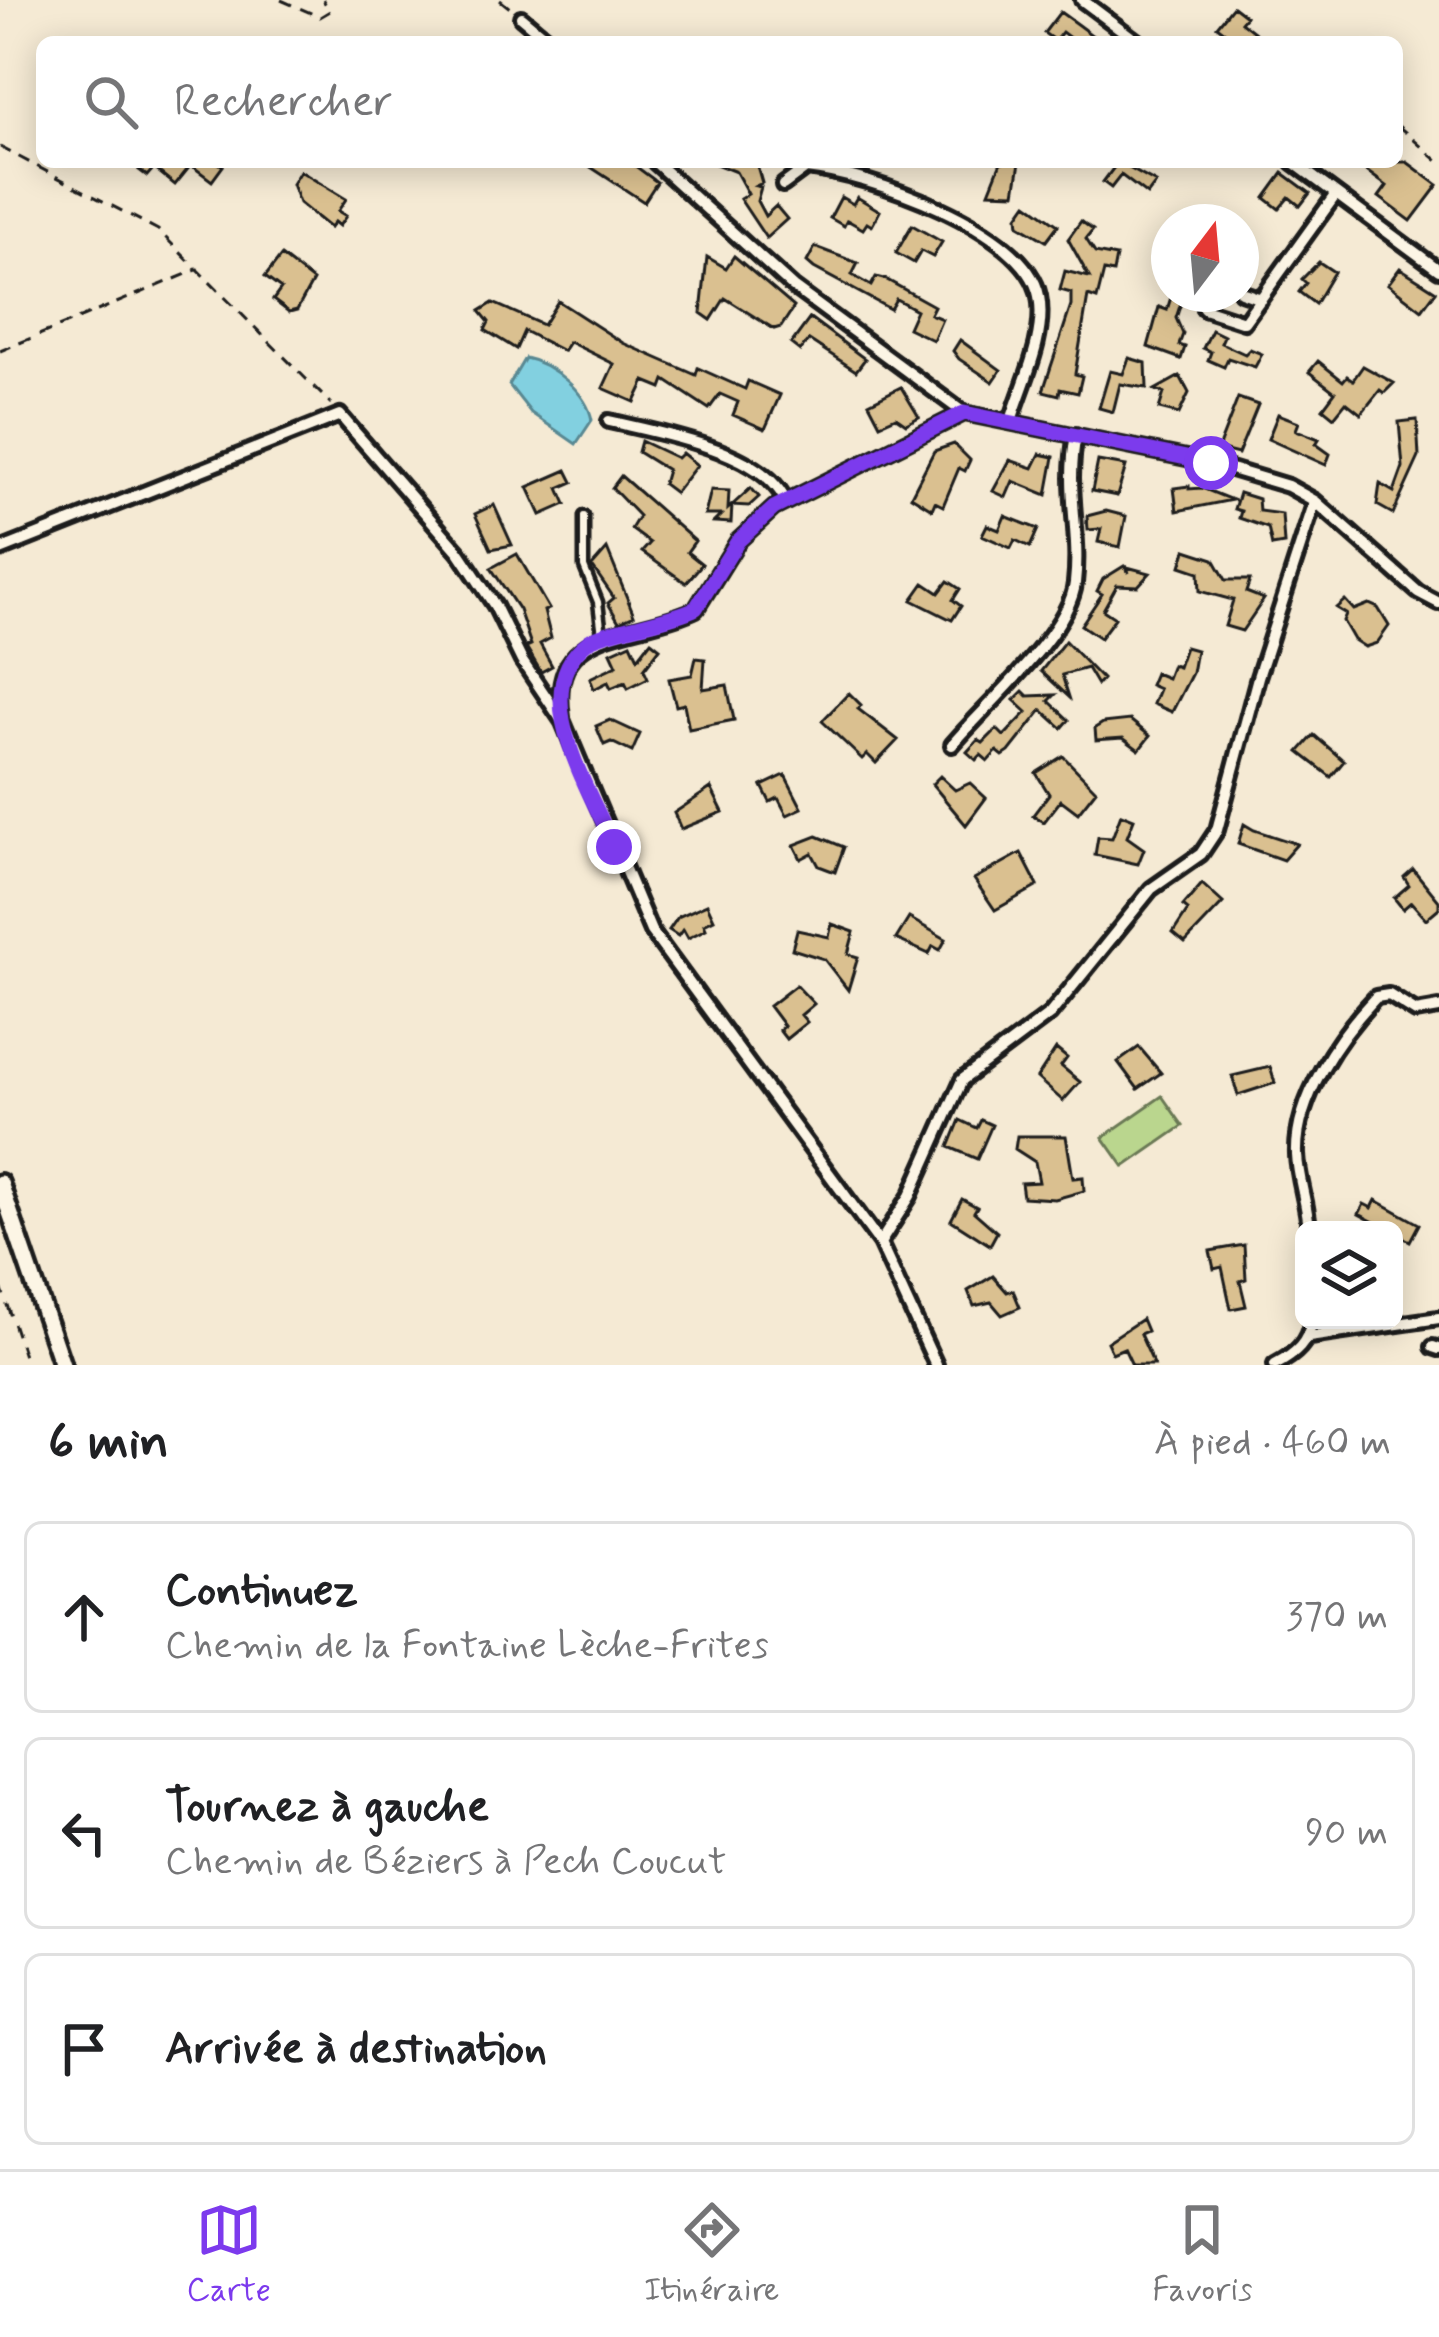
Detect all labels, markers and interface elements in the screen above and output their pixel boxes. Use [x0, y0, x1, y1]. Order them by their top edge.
search box [36, 36, 1403, 168]
icon: search [78, 69, 144, 135]
text: Rechercher [174, 73, 393, 132]
north arrow [1151, 204, 1259, 312]
route start [1184, 436, 1238, 490]
route end [587, 820, 641, 874]
map controls [1295, 1221, 1403, 1329]
button: layers [1295, 1221, 1403, 1329]
text: 6 min [48, 1410, 169, 1476]
text: À pied · 460 m [1154, 1418, 1391, 1469]
text: Continuez [165, 1562, 358, 1621]
icon: ahead [51, 1584, 117, 1650]
text: 370 m [1286, 1592, 1388, 1643]
text: Chemin de la Fontaine Lèche-Frites [165, 1621, 769, 1672]
text: Tournez à gauche [165, 1778, 489, 1837]
icon: left [51, 1800, 117, 1866]
text: 90 m [1305, 1808, 1388, 1859]
text: Chemin de Béziers à Pech Coucut [165, 1837, 726, 1888]
icon: arrive [51, 2016, 117, 2082]
text: Arrivée à destination [165, 2020, 547, 2079]
tab: Carte [186, 2197, 271, 2313]
tab: Itinéraire [644, 2197, 779, 2313]
tab: Favoris [1152, 2197, 1253, 2313]

